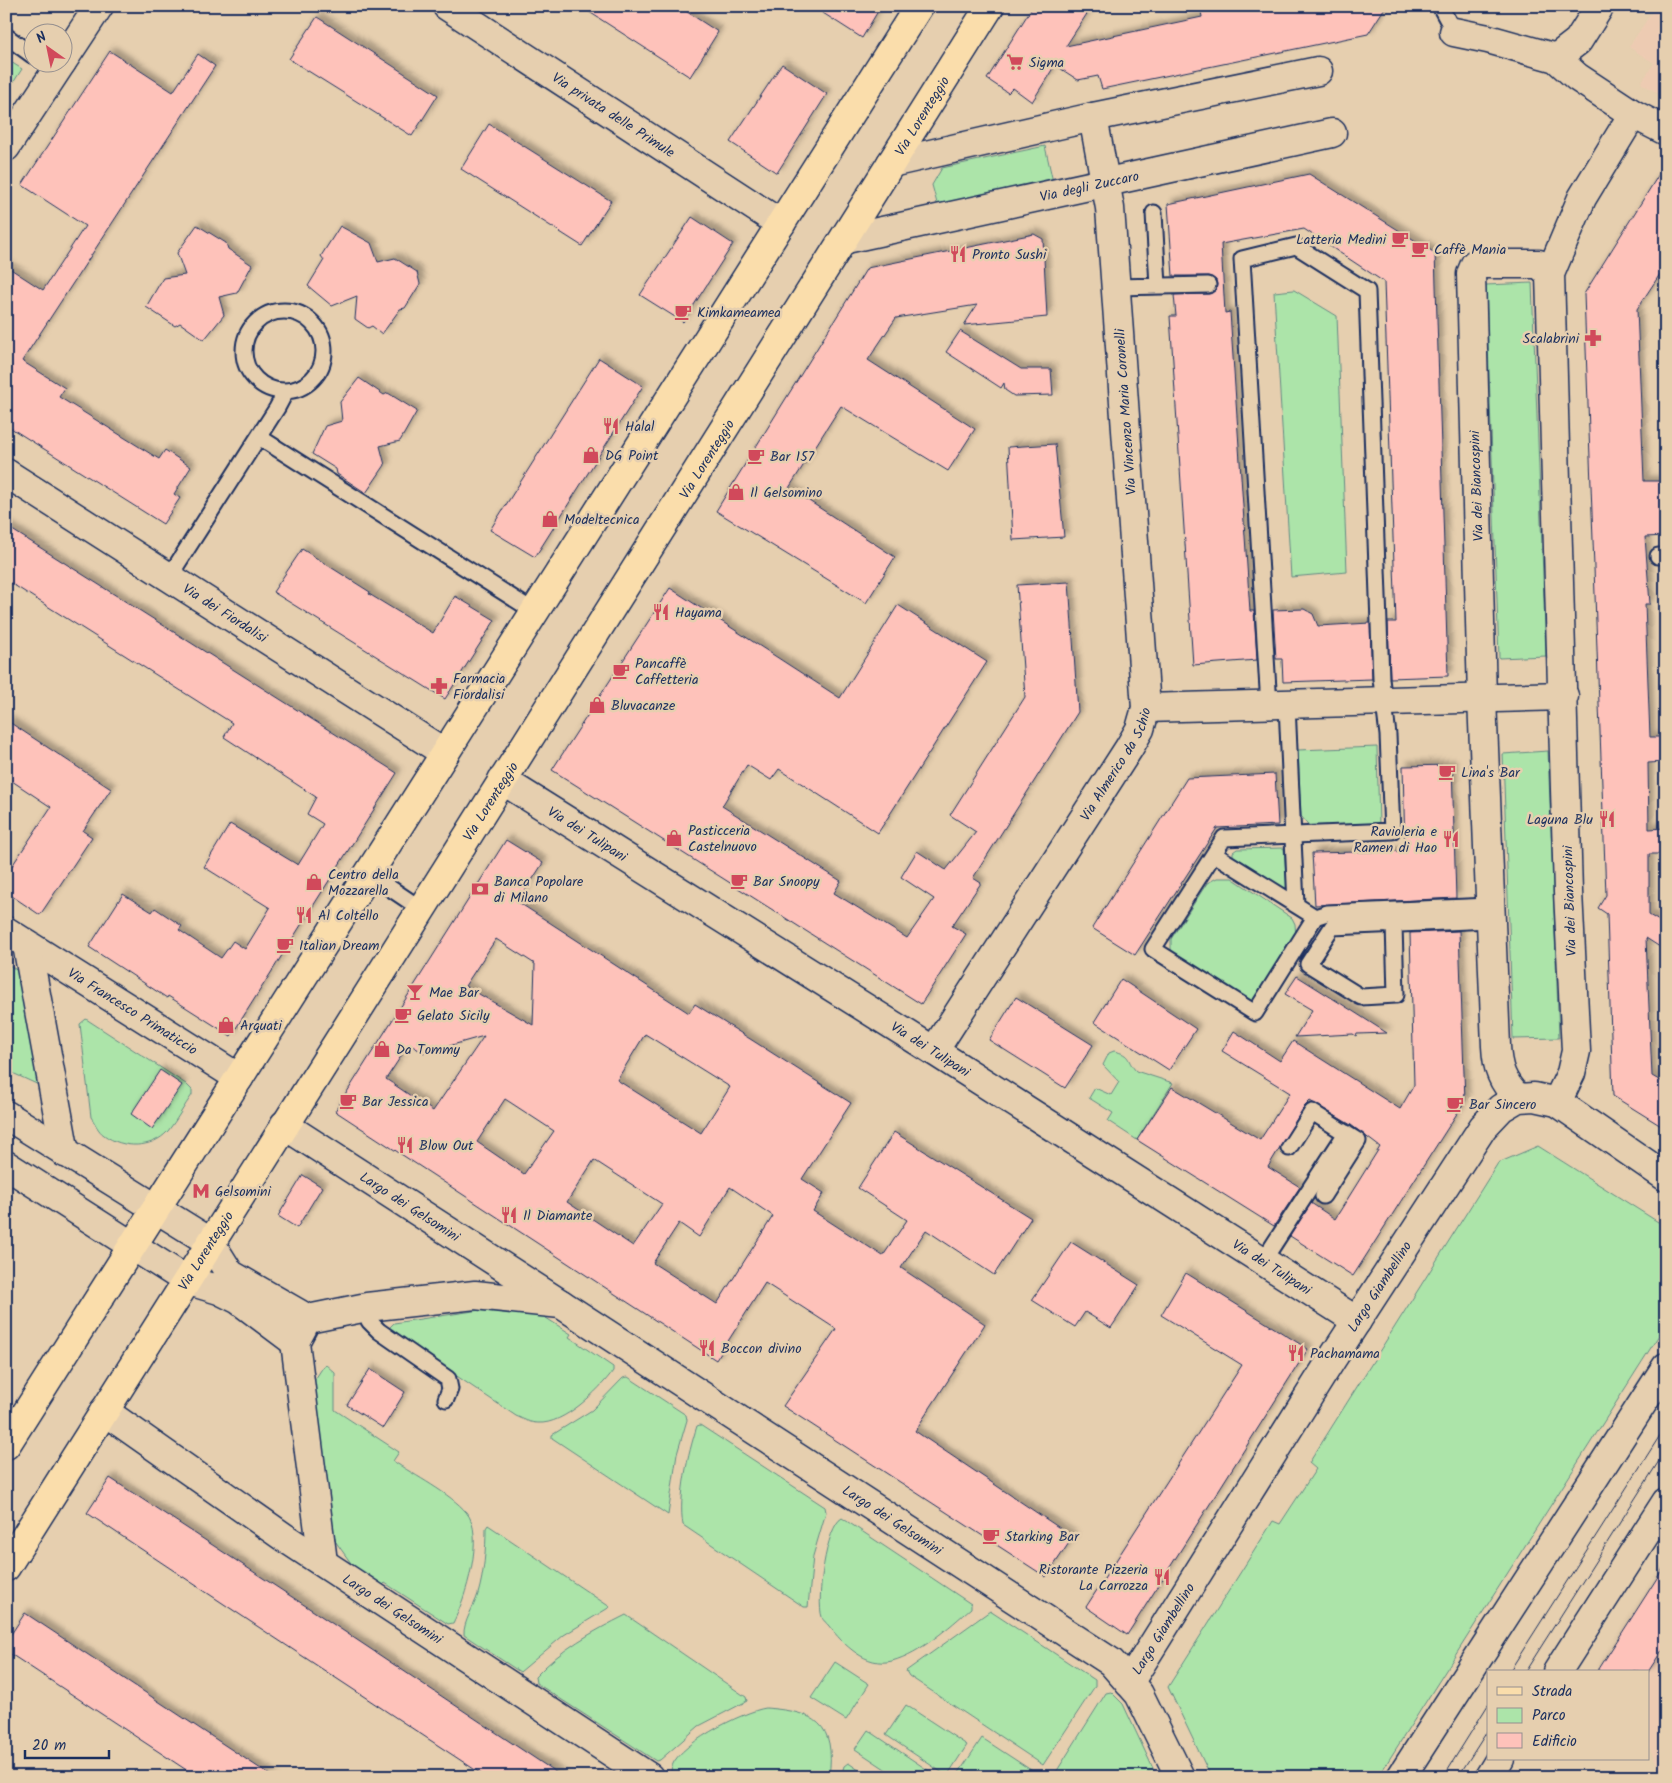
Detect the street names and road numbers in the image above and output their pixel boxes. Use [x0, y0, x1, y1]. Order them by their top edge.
street label: Via privata delle Primule [547, 67, 680, 164]
street label: Via Lorenteggio [889, 72, 956, 160]
street label: Via degli Zuccaro [1038, 165, 1141, 208]
street label: Via Vincenzo Maria Coronelli [1109, 327, 1143, 496]
street label: Via Lorenteggio [674, 415, 741, 504]
street label: Via dei Biancospini [1464, 430, 1490, 542]
street label: Via dei Fiordalisi [178, 578, 272, 649]
street label: Via Almerico da Schio [1075, 705, 1158, 826]
street label: Via Lorenteggio [458, 758, 525, 846]
street label: Via dei Tulipani [543, 801, 632, 868]
street label: Via dei Biancospini [1557, 845, 1583, 957]
street label: Via Francesco Primaticcio [63, 963, 202, 1061]
street label: Via dei Tulipani [886, 1016, 975, 1084]
street label: Largo dei Gelsomini [355, 1167, 465, 1248]
street label: Via Lorenteggio [173, 1207, 240, 1295]
street label: Via dei Tulipani [1227, 1234, 1316, 1302]
street label: Largo Giambellino [1342, 1237, 1418, 1337]
street label: Largo dei Gelsomini [837, 1480, 947, 1562]
street label: Largo dei Gelsomini [338, 1569, 447, 1651]
street label: Largo Giambellino [1127, 1579, 1201, 1680]

